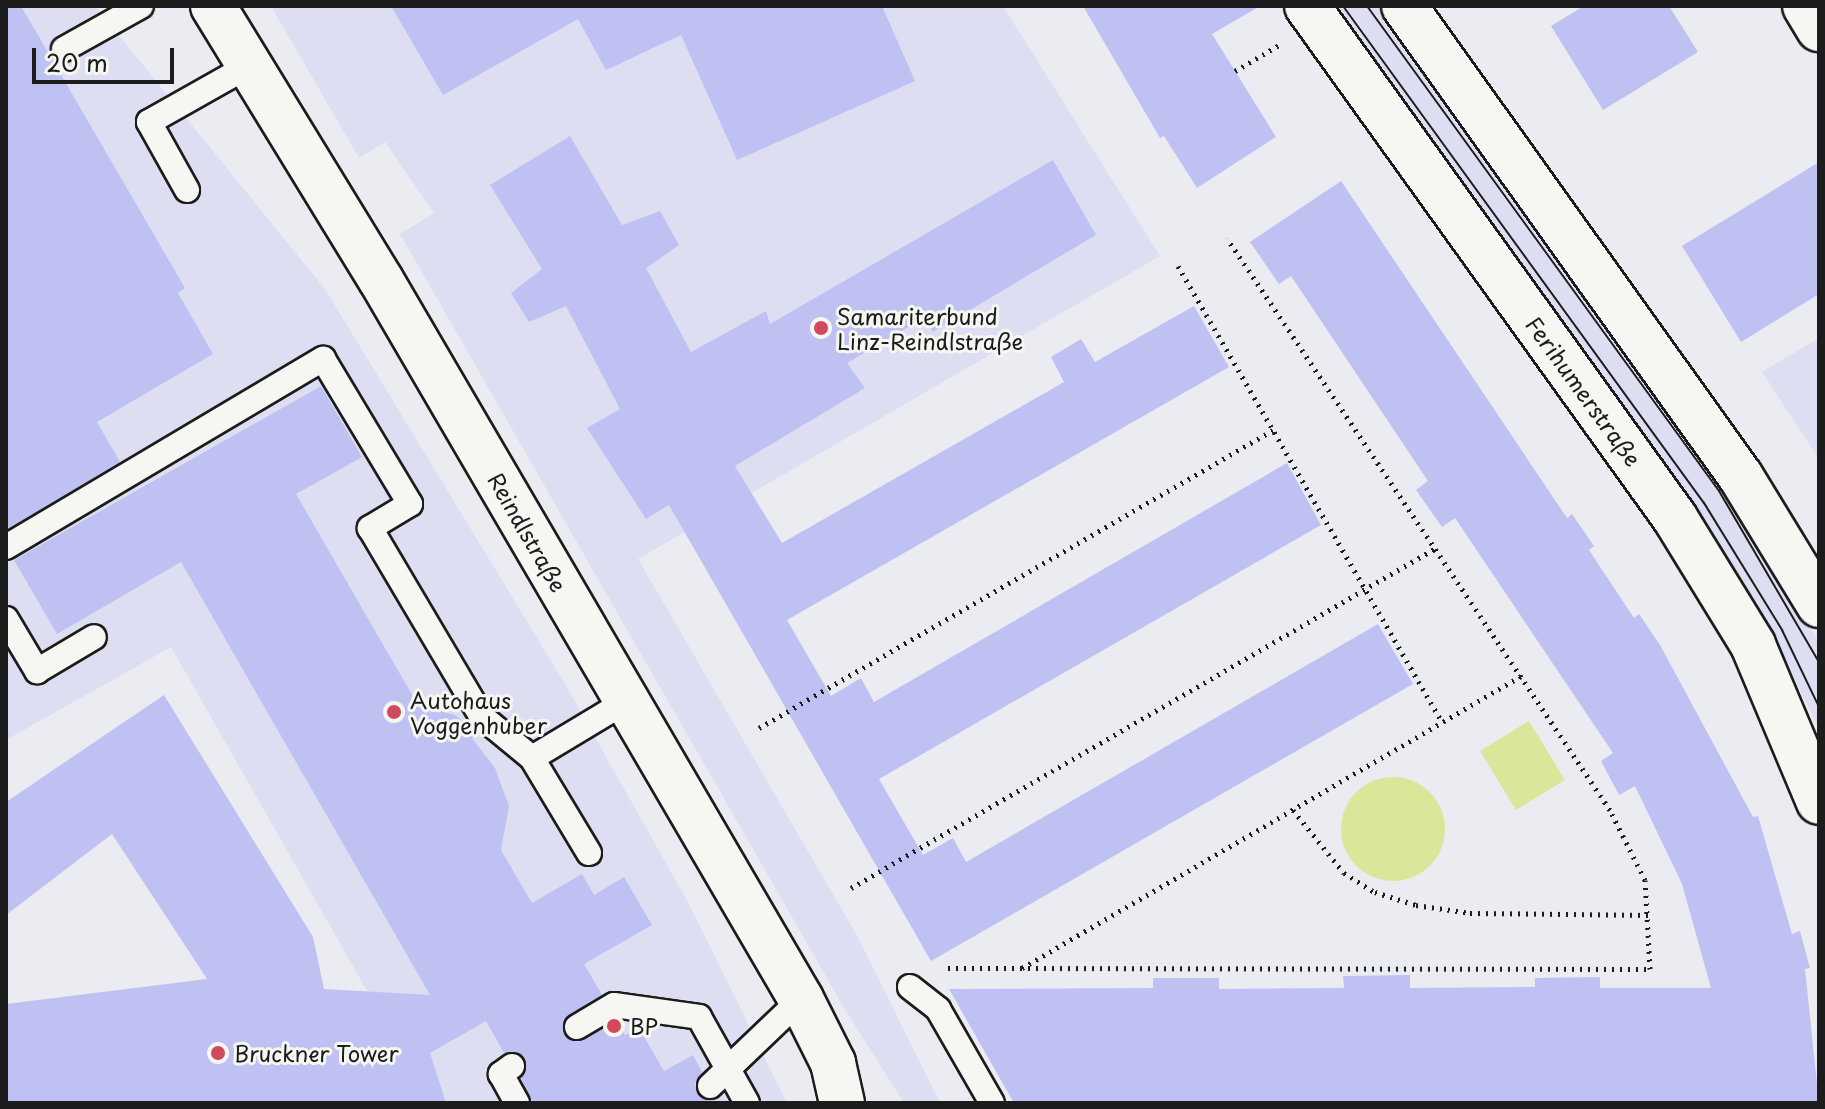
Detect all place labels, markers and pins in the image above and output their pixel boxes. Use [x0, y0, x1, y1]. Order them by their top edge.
place label: Samariterbund Linz-Reindlstraße [837, 302, 1023, 354]
marker: Samariterbund Linz-Reindlstraße [812, 319, 830, 337]
place label: Autohaus Voggenhuber [410, 686, 547, 738]
marker: Autohaus Voggenhuber [385, 703, 403, 721]
place label: BP [630, 1013, 658, 1039]
marker: BP [605, 1017, 623, 1035]
place label: Bruckner Tower [234, 1040, 399, 1066]
marker: Bruckner Tower [209, 1044, 227, 1062]

